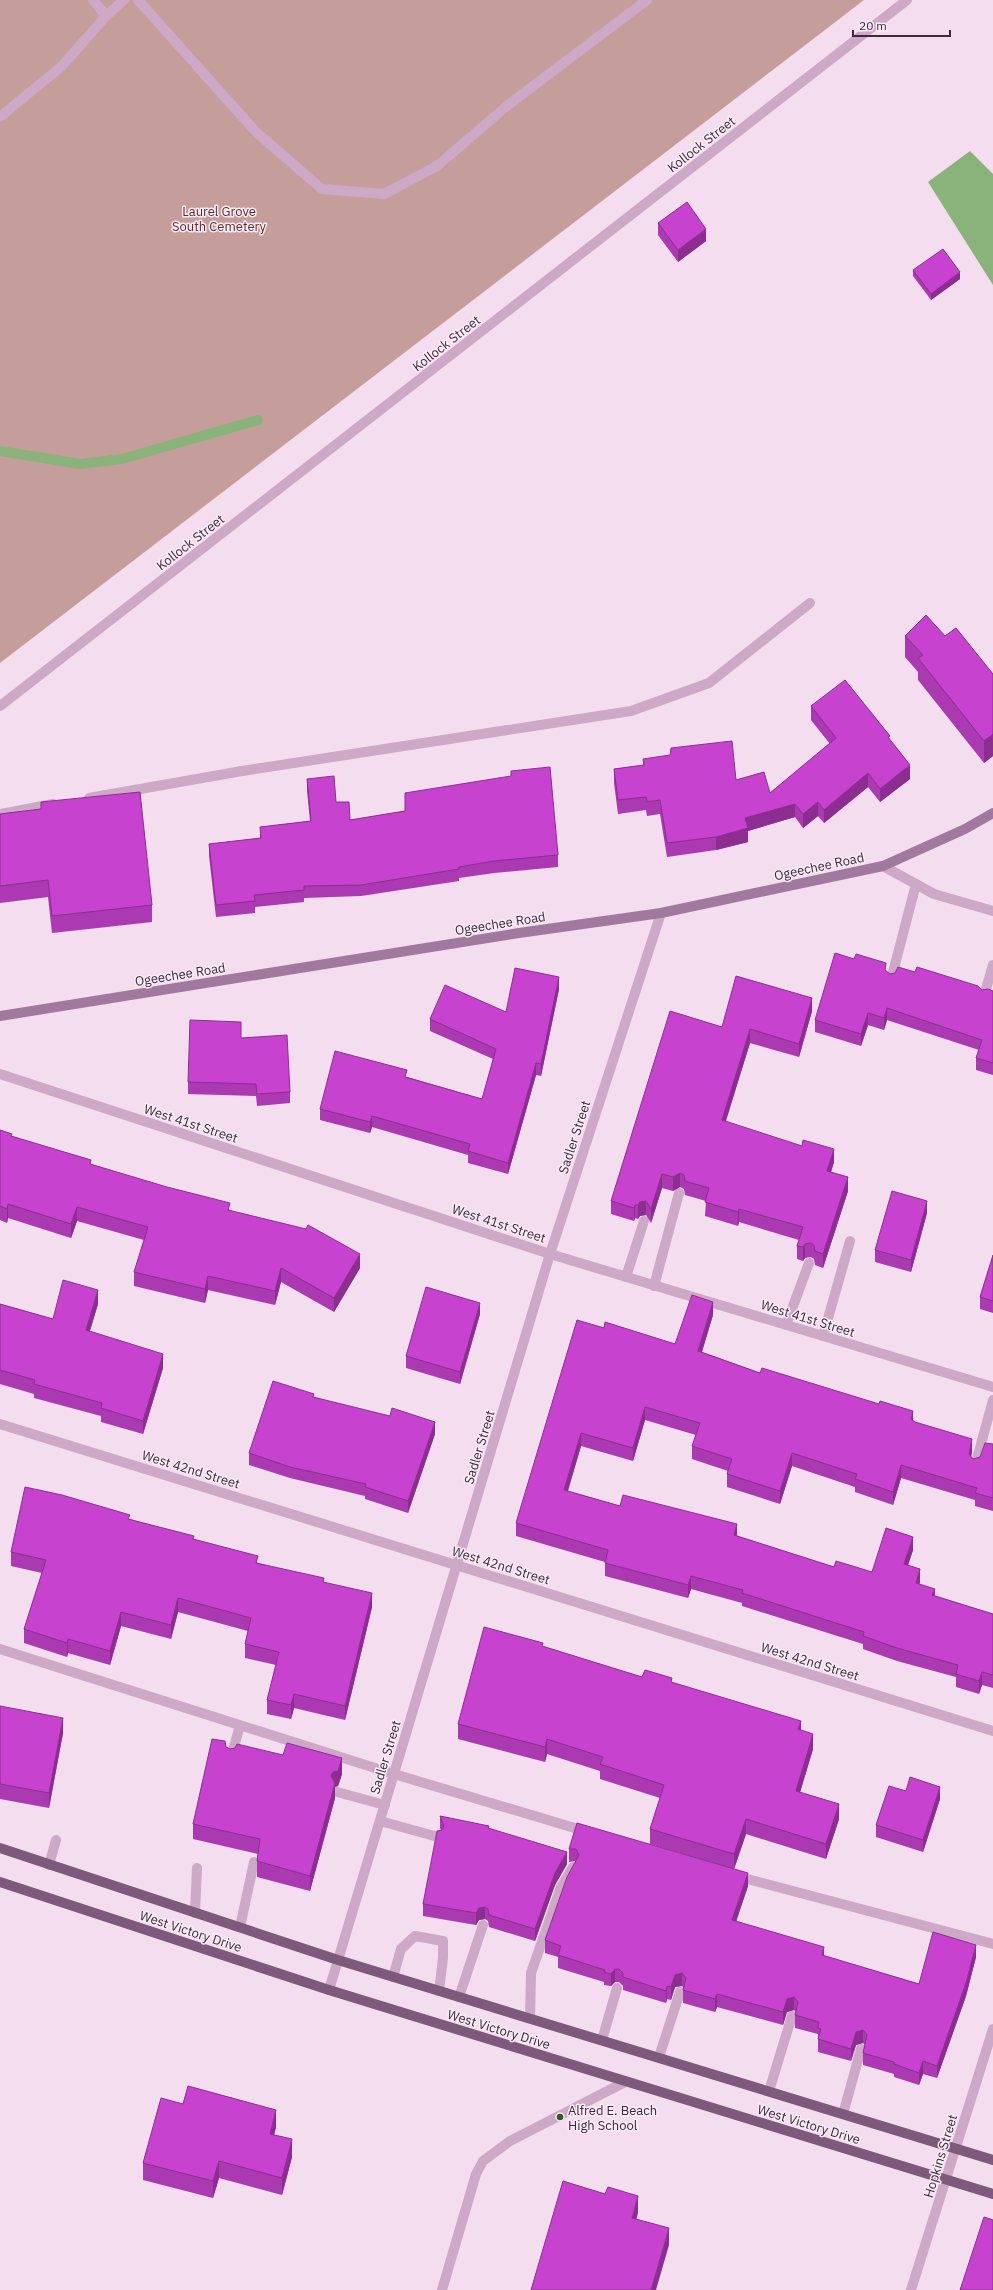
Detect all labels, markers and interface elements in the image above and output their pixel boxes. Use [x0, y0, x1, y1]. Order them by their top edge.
scale bar [853, 12, 950, 38]
text: 20 m [859, 18, 887, 33]
street label: Kollock Street [664, 113, 739, 176]
park label: Laurel Grove South Cemetery [172, 203, 266, 235]
street label: Kollock Street [409, 312, 484, 375]
street label: Kollock Street [153, 511, 228, 574]
street label: Ogeechee Road [773, 849, 866, 884]
street label: Ogeechee Road [454, 908, 547, 939]
street label: Ogeechee Road [134, 959, 227, 990]
street label: Sadler Street [555, 1098, 594, 1176]
street label: West 41st Street [142, 1100, 240, 1147]
street label: West 41st Street [450, 1200, 548, 1247]
street label: West 41st Street [759, 1296, 857, 1341]
street label: Sadler Street [460, 1408, 499, 1486]
street label: West 42nd Street [140, 1446, 242, 1492]
street label: West 42nd Street [450, 1542, 552, 1588]
street label: West 42nd Street [759, 1638, 861, 1684]
street label: Sadler Street [366, 1718, 405, 1796]
street label: West Victory Drive [138, 1907, 244, 1956]
street label: West Victory Drive [445, 2006, 552, 2053]
street label: West Victory Drive [755, 2101, 862, 2148]
place label: Alfred E. Beach High School [568, 2102, 657, 2134]
marker: Alfred E. Beach High School [555, 2112, 565, 2122]
street label: Hopkins Street [920, 2112, 961, 2200]

